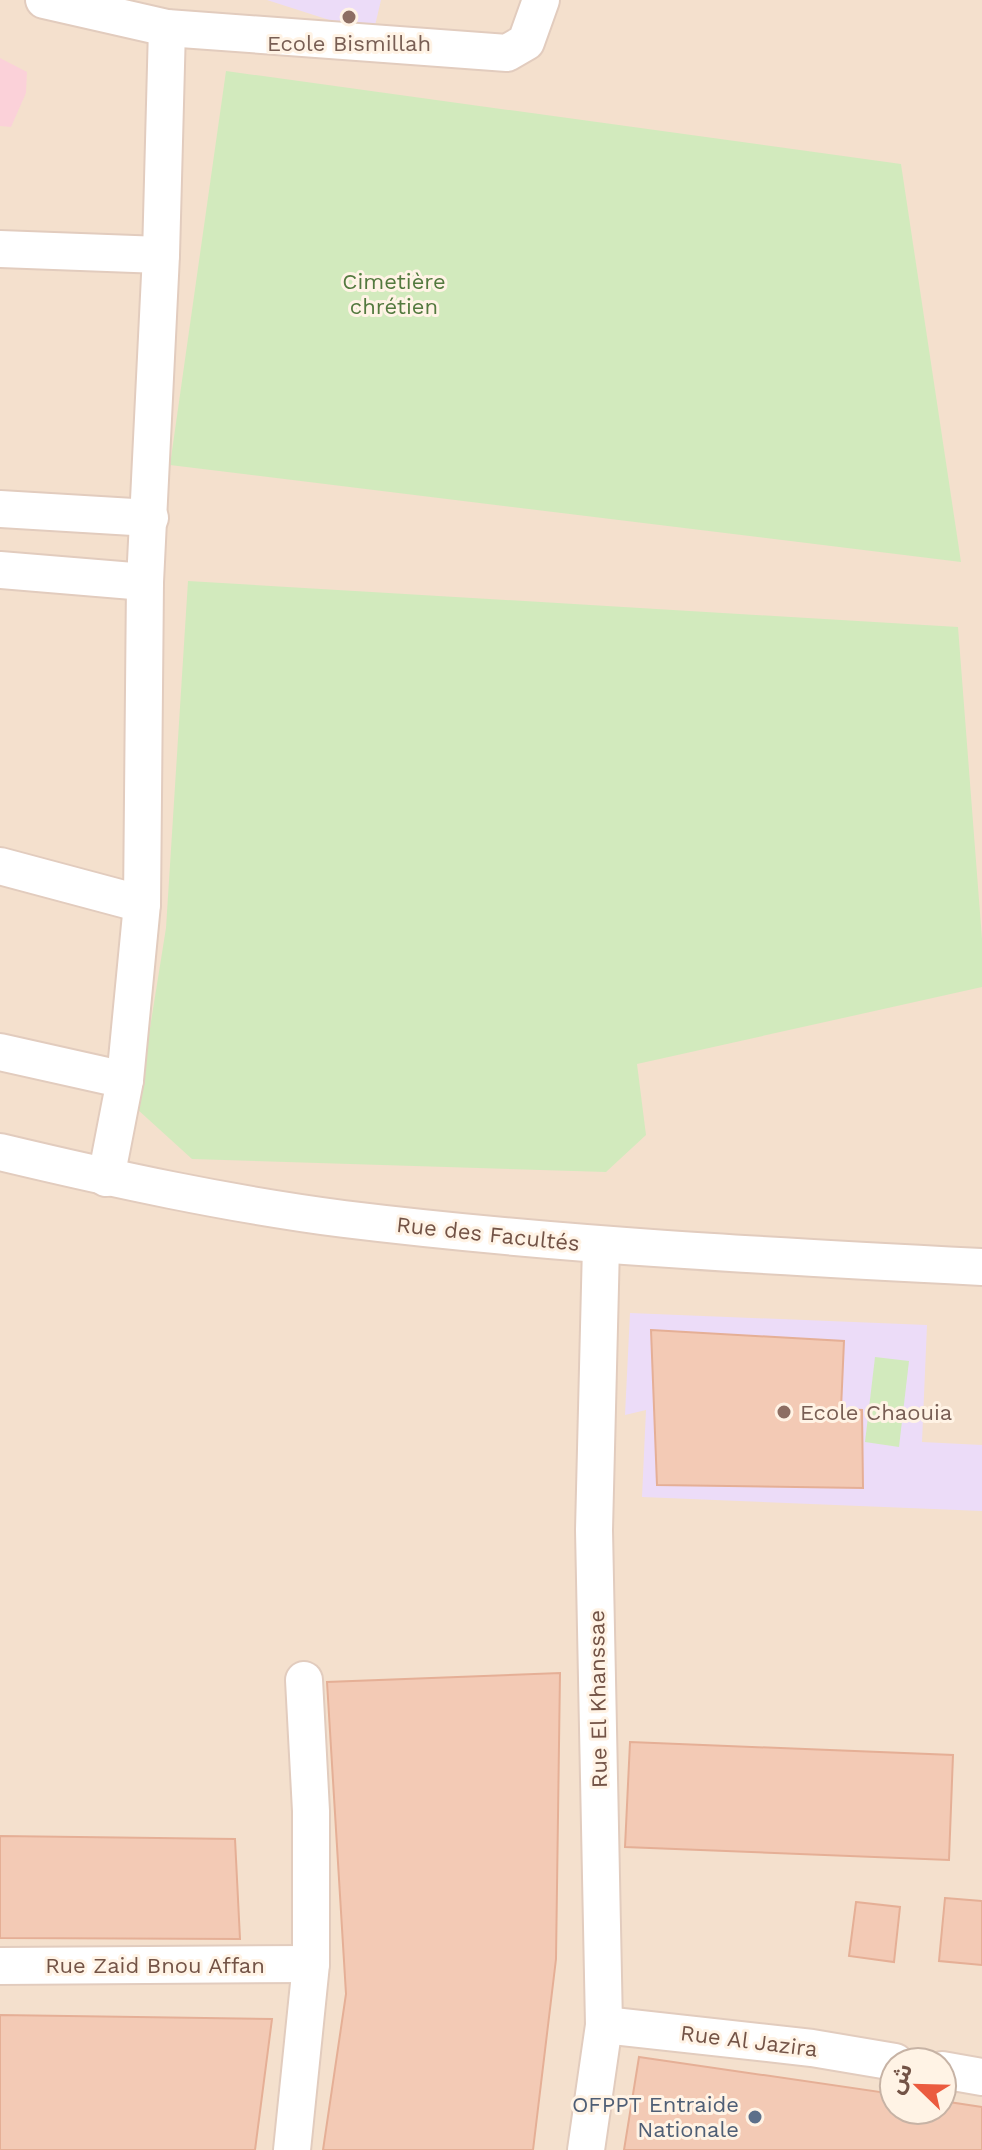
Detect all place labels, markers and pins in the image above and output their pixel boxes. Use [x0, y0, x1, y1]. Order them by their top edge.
marker: Ecole Bismillah [340, 8, 358, 26]
place label: Ecole Bismillah [267, 31, 431, 56]
place label: Ecole Chaouia [800, 1400, 952, 1425]
marker: Ecole Chaouia [775, 1403, 793, 1421]
place label: OFPPT Entraide Nationale [572, 2092, 739, 2142]
marker: OFPPT Entraide Nationale [746, 2108, 764, 2126]

